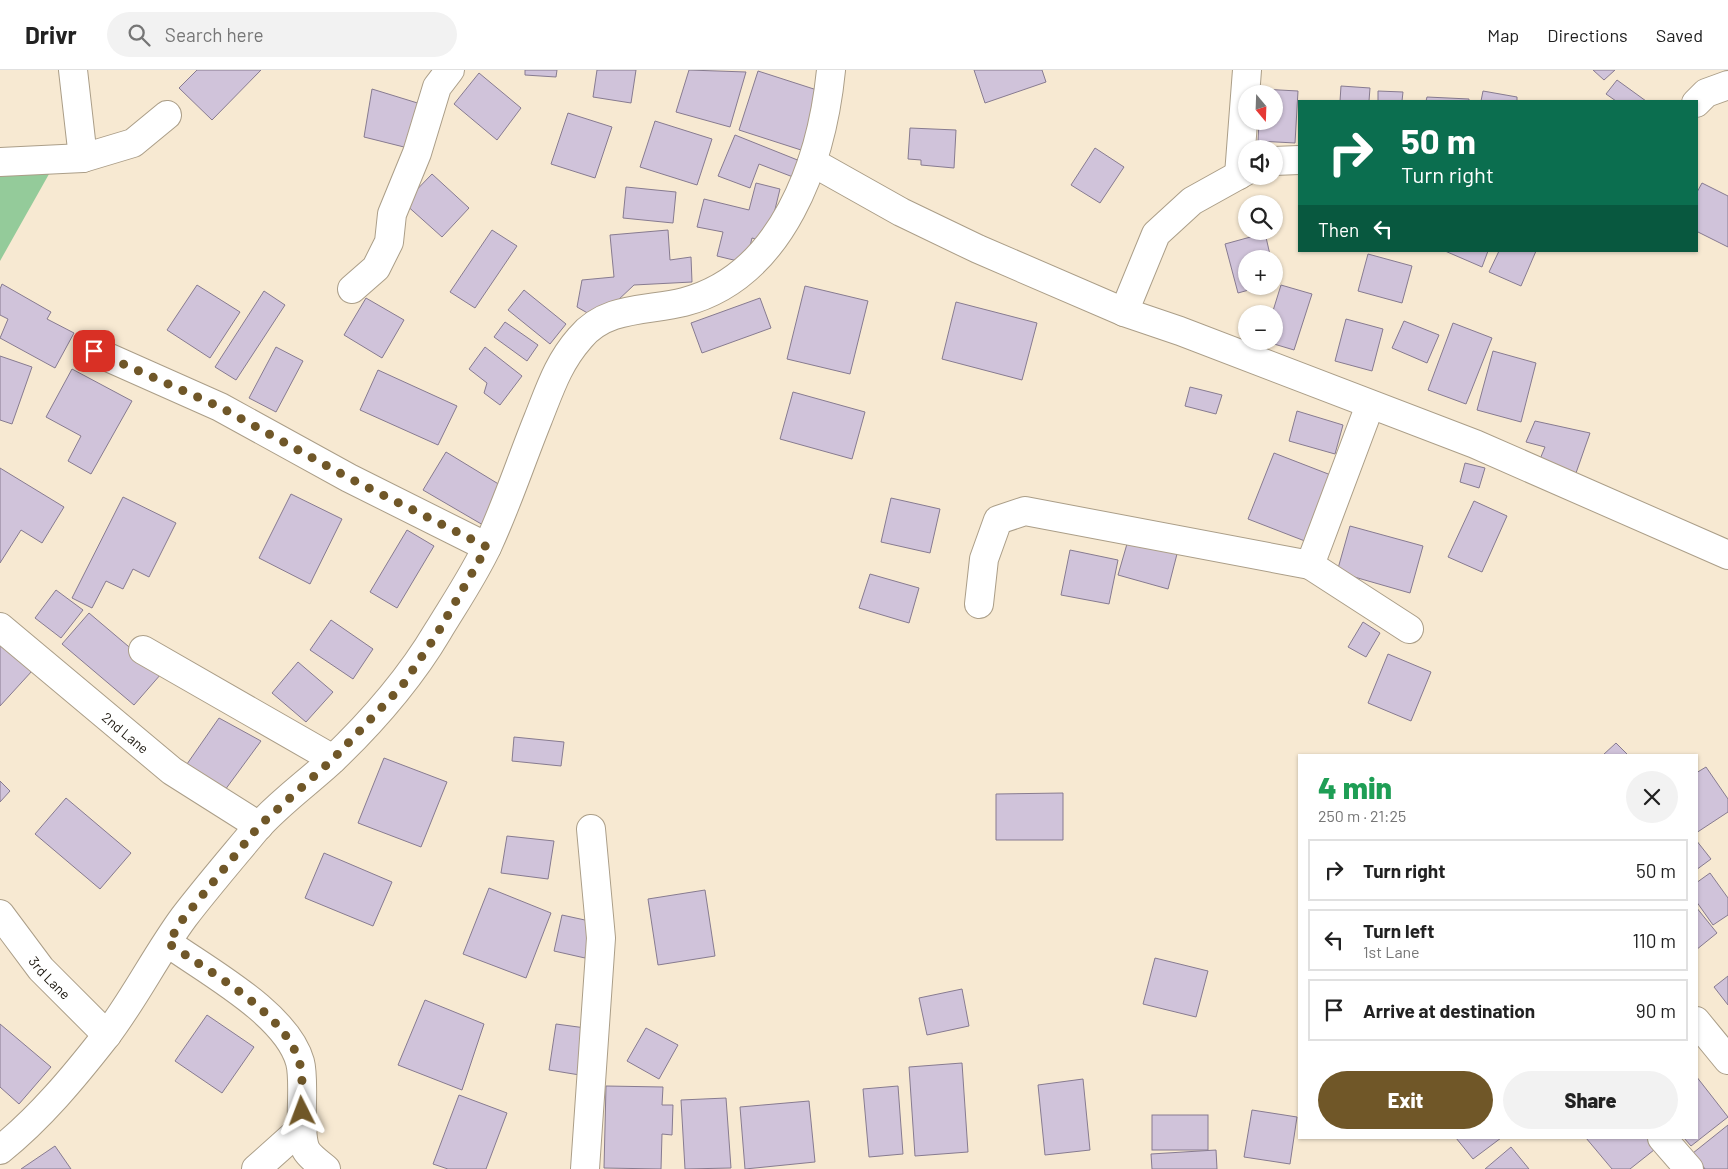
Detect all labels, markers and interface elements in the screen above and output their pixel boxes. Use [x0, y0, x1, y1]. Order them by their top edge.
search box [107, 12, 457, 57]
text: Drivr [25, 20, 77, 49]
icon: search [125, 21, 153, 49]
text: Search here [165, 23, 264, 46]
text: Map [1487, 24, 1519, 46]
text: Directions [1547, 24, 1628, 46]
text: Saved [1656, 24, 1703, 46]
north arrow [1238, 85, 1282, 130]
map controls [1238, 85, 1283, 350]
text: 50 m [1401, 119, 1476, 161]
icon: right [1318, 120, 1383, 185]
button: sound [1238, 140, 1283, 185]
text: Turn right [1401, 161, 1494, 187]
button: search [1238, 195, 1283, 240]
icon: left [1369, 215, 1397, 243]
text: Then [1318, 218, 1359, 241]
button: + [1238, 250, 1283, 295]
button: − [1238, 305, 1283, 350]
pin [73, 330, 115, 372]
icon: arrive [80, 337, 108, 365]
street label: 2nd Lane [99, 708, 152, 757]
text: 4 min [1318, 769, 1392, 805]
button: close [1626, 771, 1678, 823]
text: 250 m · 21:25 [1318, 806, 1406, 825]
icon: right [1320, 856, 1348, 884]
text: Turn right [1363, 859, 1445, 882]
text: 50 m [1636, 859, 1676, 882]
text: Turn left [1363, 919, 1434, 942]
icon: left [1320, 926, 1348, 954]
text: 110 m [1632, 929, 1676, 952]
text: 1st Lane [1363, 942, 1420, 961]
street label: 3rd Lane [26, 953, 74, 1002]
icon: arrive [1320, 996, 1348, 1024]
text: Arrive at destination [1363, 999, 1535, 1022]
text: 90 m [1636, 999, 1676, 1022]
button: Exit [1318, 1071, 1493, 1129]
button: Share [1503, 1071, 1678, 1129]
position arrow [275, 1084, 327, 1136]

